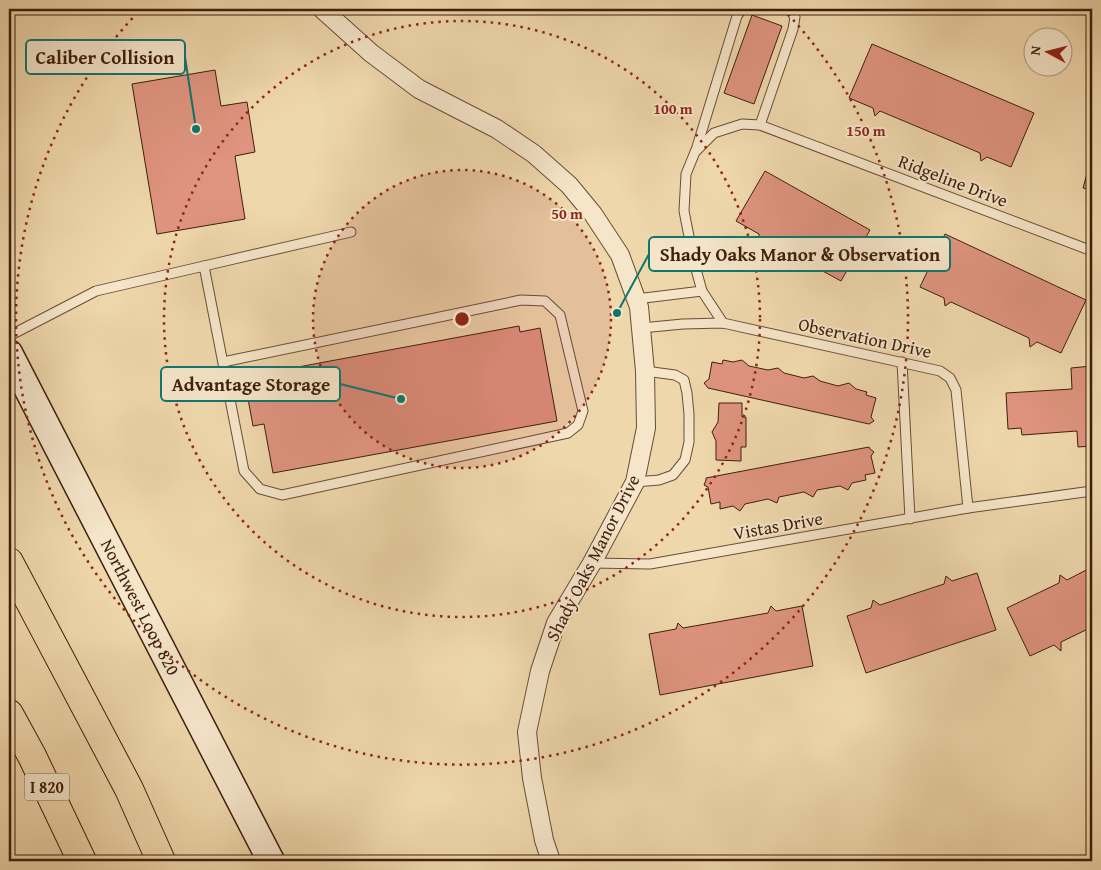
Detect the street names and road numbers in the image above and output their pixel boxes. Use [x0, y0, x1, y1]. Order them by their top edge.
street label: Ridgeline Drive [894, 147, 1012, 214]
street label: Observation Drive [796, 310, 934, 365]
street label: Shady Oaks Manor Drive [539, 470, 646, 646]
street label: Vistas Drive [731, 504, 825, 547]
street label: Northwest Loop 820 [94, 534, 187, 680]
road number: I 820 [24, 774, 70, 800]

